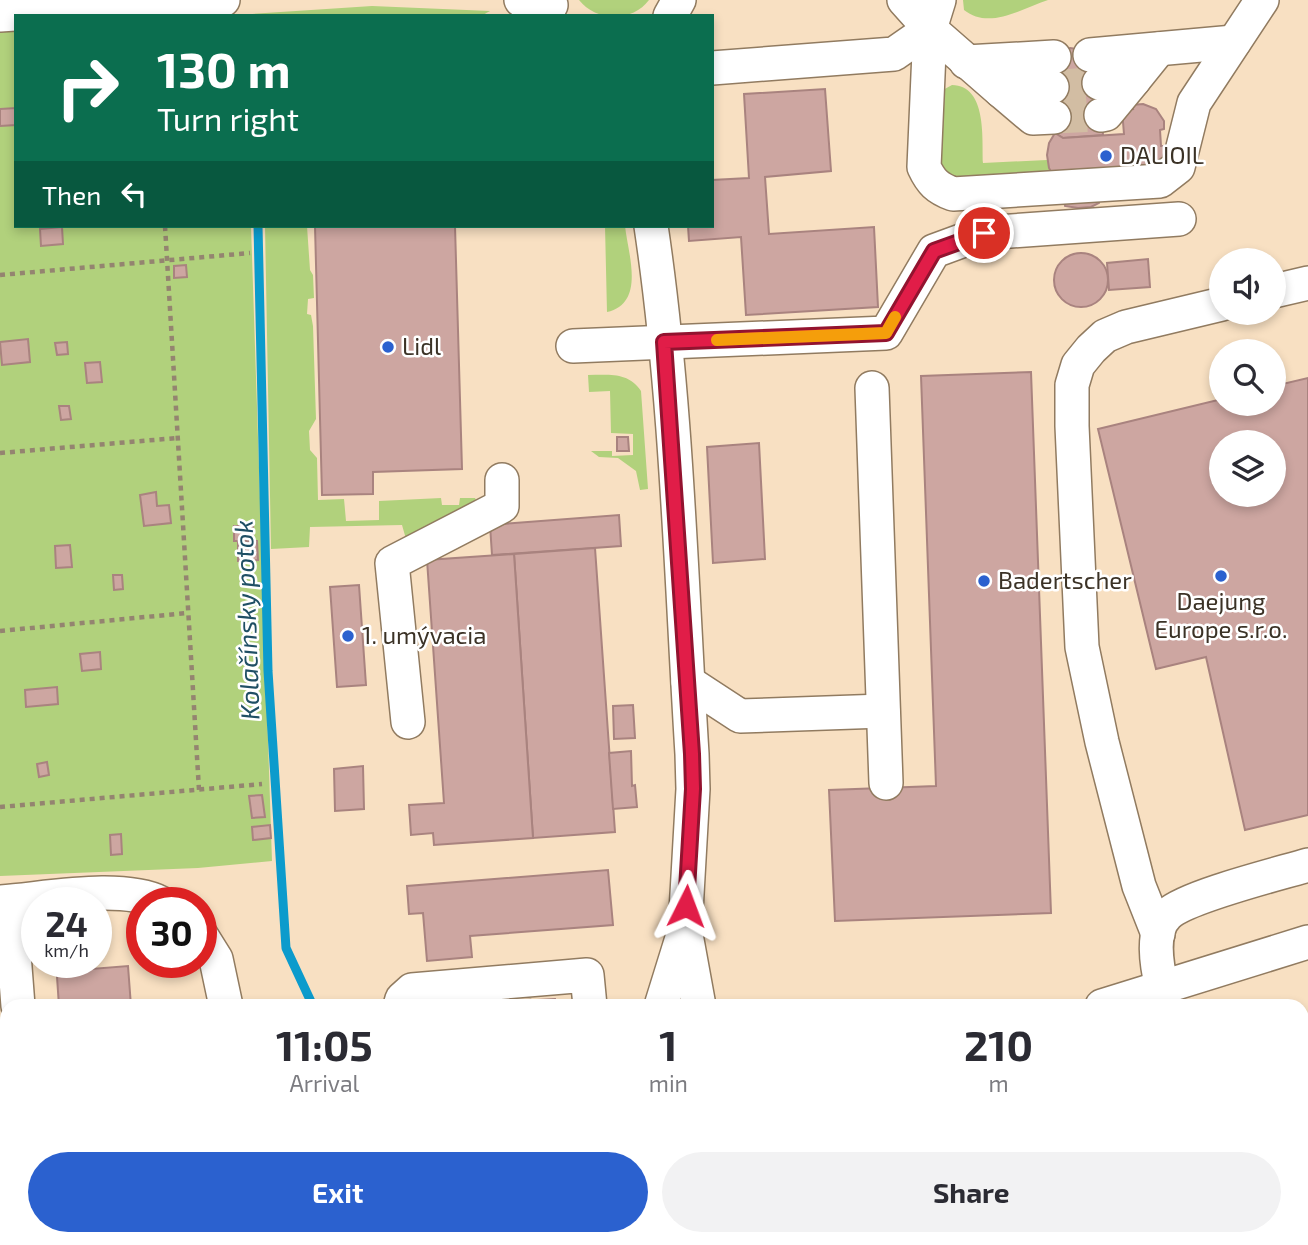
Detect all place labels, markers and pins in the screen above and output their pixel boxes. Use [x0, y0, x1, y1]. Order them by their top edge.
place label: DALIOIL [1120, 140, 1204, 169]
marker: DALIOIL [1098, 148, 1114, 164]
pin [954, 203, 1014, 263]
place label: Lidl [402, 331, 441, 360]
marker: Lidl [380, 339, 396, 355]
place label: Badertscher [998, 565, 1132, 594]
marker: Daejung Europe s.r.o. [1213, 568, 1229, 584]
marker: Badertscher [976, 573, 992, 589]
place label: Daejung Europe s.r.o. [1155, 586, 1287, 643]
place label: 1. umývacia [362, 620, 486, 649]
marker: 1. umývacia [340, 628, 356, 644]

